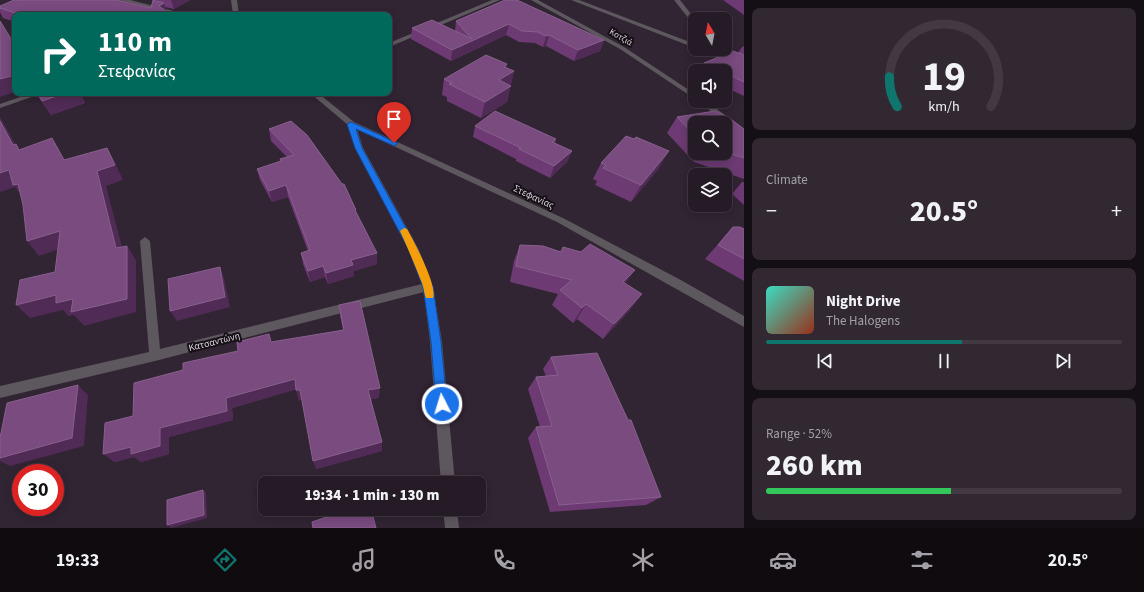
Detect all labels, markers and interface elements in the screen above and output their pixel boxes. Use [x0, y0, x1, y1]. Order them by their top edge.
north arrow [688, 12, 732, 56]
map controls [688, 12, 732, 212]
text: 110 m [98, 22, 172, 62]
street label: Κοτζιά [607, 26, 635, 49]
icon: right [32, 28, 84, 80]
text: 19 [922, 47, 966, 107]
text: Στεφανίας [98, 59, 176, 84]
button: sound [688, 64, 732, 108]
text: km/h [928, 96, 960, 117]
pin [377, 102, 411, 143]
icon: arrive [383, 108, 405, 130]
button: search [688, 116, 732, 160]
button: layers [688, 168, 732, 212]
text: Climate [766, 171, 808, 189]
street label: Στεφανίας [511, 181, 557, 213]
text: 20.5° [910, 190, 978, 233]
text: − [766, 195, 777, 227]
text: + [1111, 195, 1122, 227]
text: Night Drive [826, 291, 901, 312]
text: The Halogens [826, 312, 900, 330]
street label: Κατσαντώνη [187, 329, 242, 355]
icon: previous [814, 350, 836, 372]
icon: pause [933, 350, 955, 372]
icon: next [1052, 350, 1074, 372]
position arrow [421, 383, 463, 425]
text: Range · 52% [766, 425, 832, 443]
text: 260 km [766, 444, 863, 487]
speed limit sign: 30 [12, 464, 64, 516]
text: 19:34 · 1 min · 130 m [305, 485, 439, 506]
icon: directions [211, 546, 239, 574]
icon: music [350, 546, 378, 574]
icon: phone [490, 546, 518, 574]
icon: climate [629, 546, 657, 574]
icon: car [769, 546, 797, 574]
icon: filters [908, 546, 936, 574]
text: 19:33 [56, 548, 99, 573]
text: 20.5° [1048, 548, 1088, 573]

